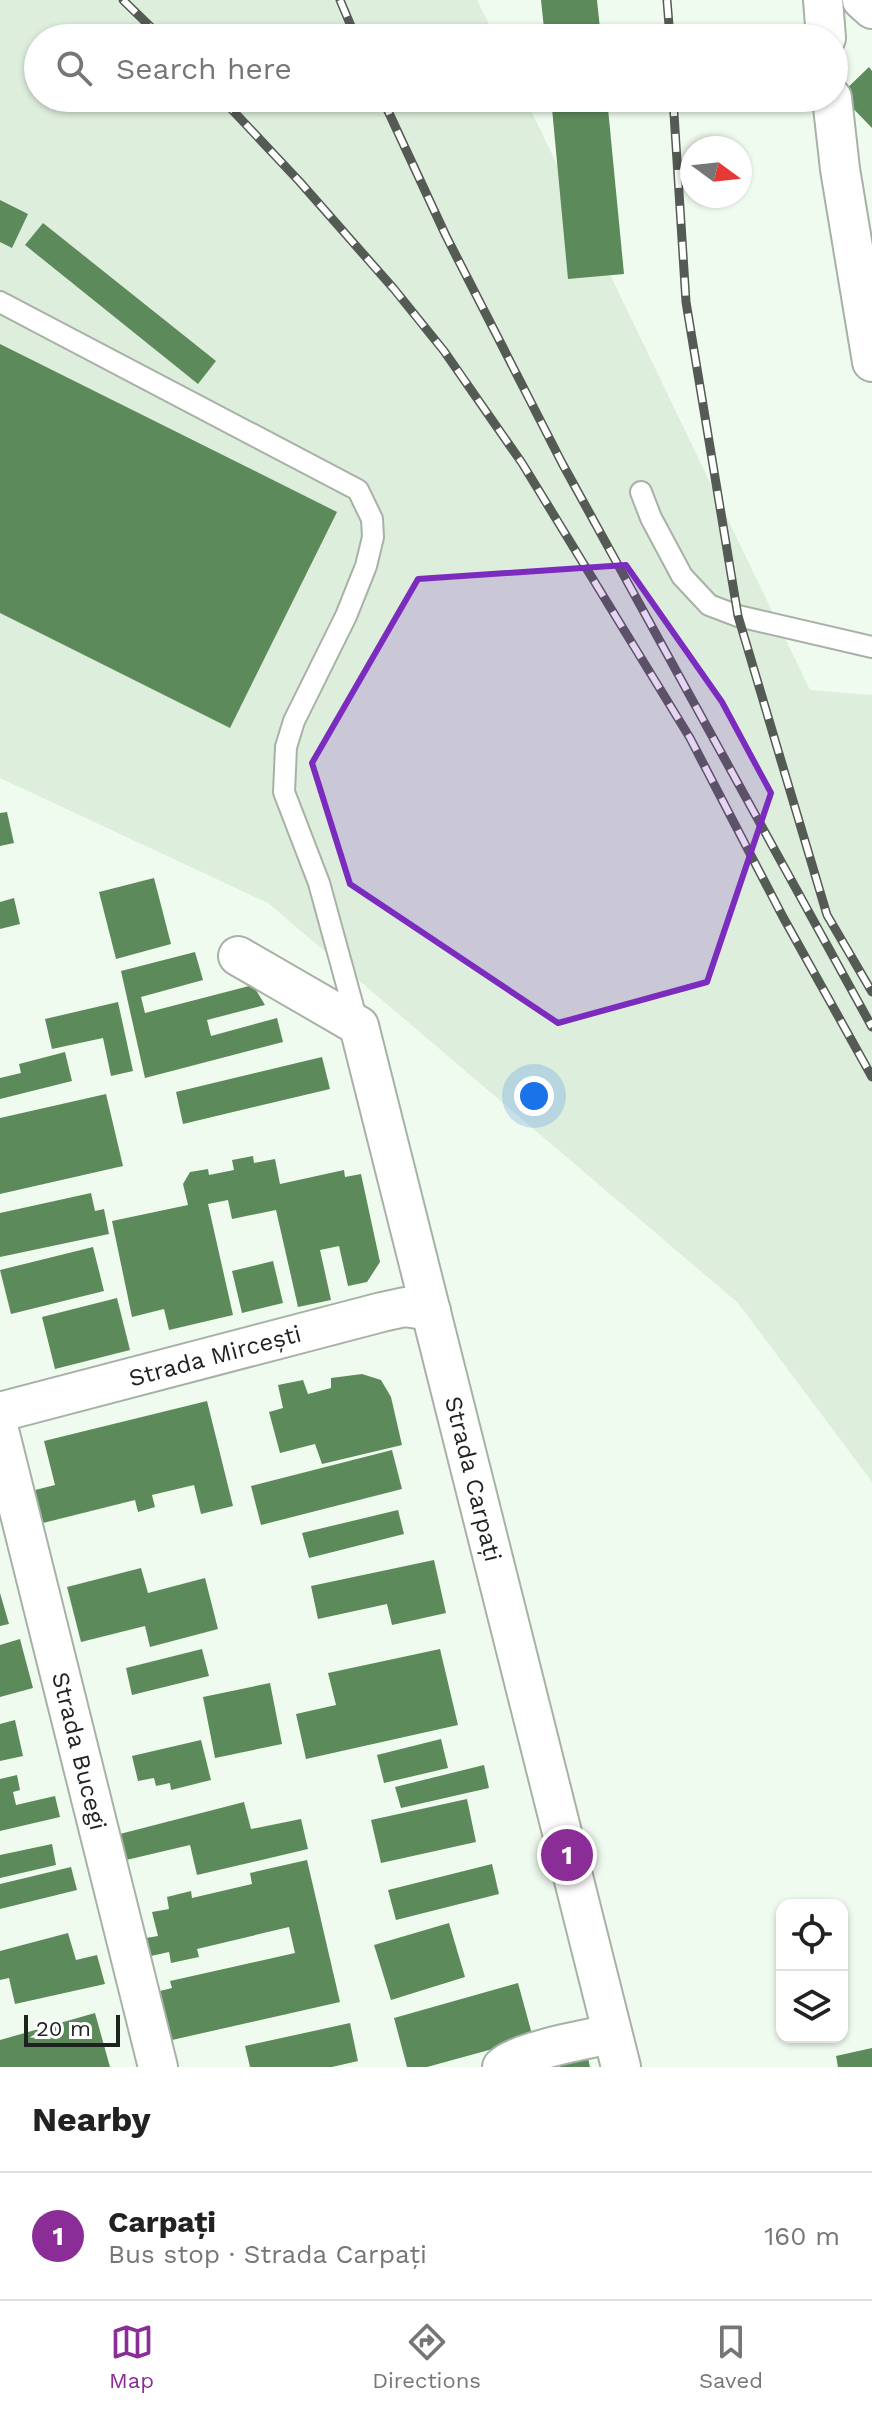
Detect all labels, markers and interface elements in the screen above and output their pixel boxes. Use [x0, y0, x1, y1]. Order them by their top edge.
search box [24, 24, 848, 112]
icon: search [52, 46, 96, 90]
text: Search here [116, 51, 292, 86]
north arrow [680, 136, 752, 208]
your location [514, 1076, 554, 1116]
street label: Strada Mircești [126, 1320, 304, 1392]
street label: Strada Carpați [439, 1394, 507, 1564]
street label: Strada Bucegi [46, 1669, 112, 1833]
pin: 1 [541, 1825, 593, 1885]
map controls [776, 1899, 848, 2043]
button: locate [776, 1899, 848, 1971]
button: layers [776, 1971, 848, 2043]
scale bar [24, 2011, 120, 2047]
text: 20 m [36, 2016, 91, 2041]
text: Nearby [32, 2099, 151, 2139]
text: Carpați [108, 2204, 216, 2239]
text: 1 [52, 2221, 64, 2251]
text: 160 m [764, 2221, 840, 2251]
text: Bus stop · Strada Carpați [108, 2239, 427, 2269]
tab: Map [109, 2320, 154, 2393]
tab: Directions [372, 2320, 481, 2393]
tab: Saved [699, 2320, 763, 2393]

